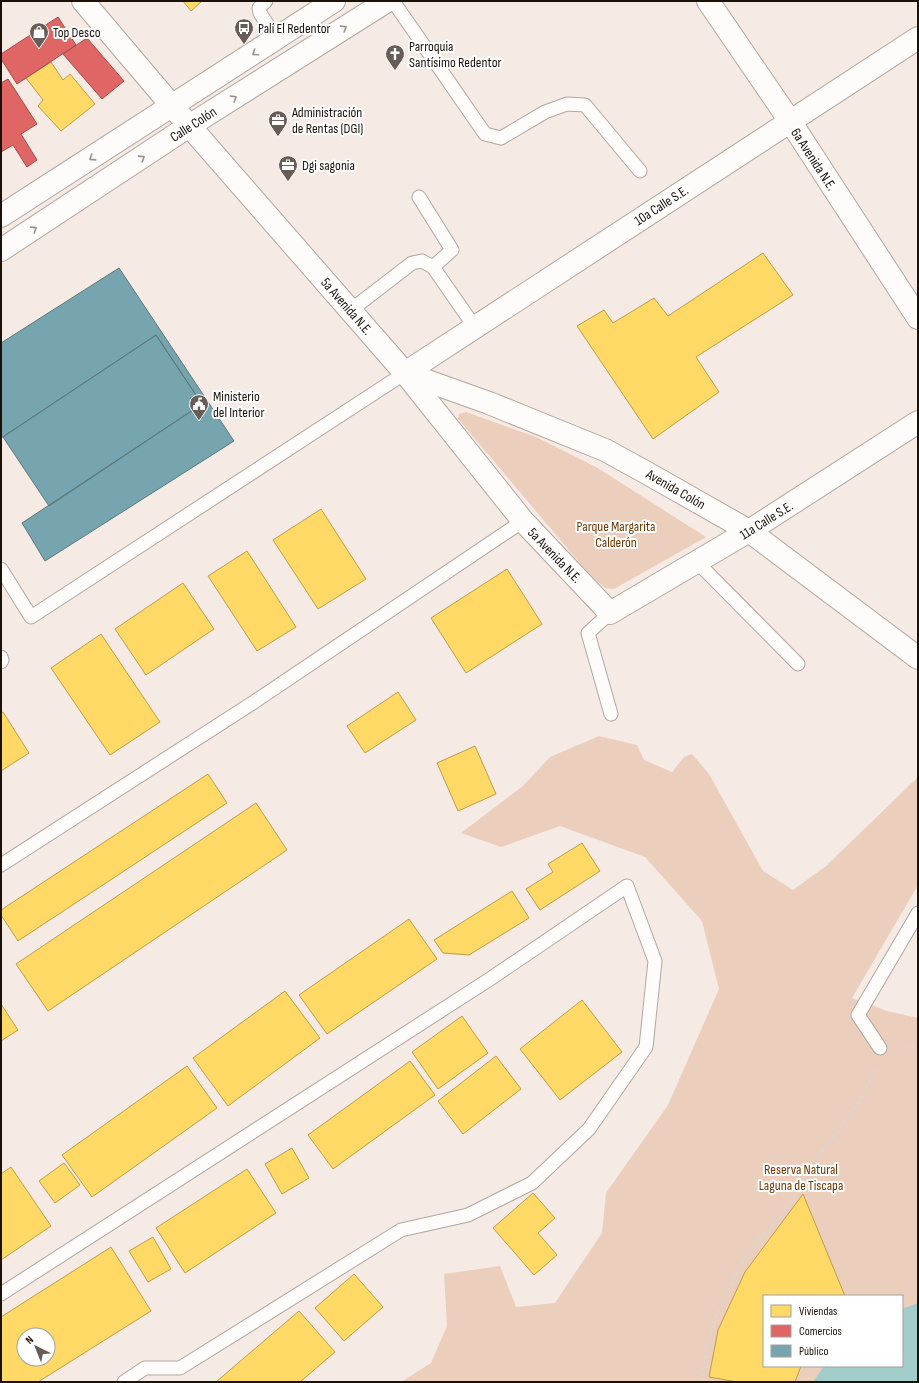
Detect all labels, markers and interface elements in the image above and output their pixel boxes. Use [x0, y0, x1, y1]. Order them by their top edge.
bus stop icon: Palí El Redentor [233, 17, 255, 45]
place label: Palí El Redentor [258, 20, 331, 37]
shop icon: Top Desco [28, 21, 50, 49]
place label: Top Desco [53, 24, 101, 41]
one-way arrow [340, 26, 347, 33]
place label: Parroquia Santísimo Redentor [409, 38, 501, 71]
church icon: Parroquia Santísimo Redentor [384, 43, 406, 71]
one-way arrow [252, 48, 259, 55]
one-way arrow [230, 95, 237, 103]
street label: Calle Colón [167, 103, 220, 146]
place label: Administración de Rentas (DGI) [291, 104, 363, 137]
office icon: Administración de Rentas (DGI) [267, 109, 289, 137]
street label: 6a Avenida N.E. [787, 125, 840, 194]
one-way arrow [89, 153, 96, 161]
office icon: Dgi sagonia [277, 154, 299, 182]
one-way arrow [138, 155, 145, 162]
place label: Dgi sagonia [302, 157, 355, 174]
street label: 10a Calle S.E. [631, 182, 691, 229]
one-way arrow [29, 227, 36, 234]
street label: 5a Avenida N.E. [317, 274, 376, 338]
place label: Ministerio del Interior [213, 388, 264, 421]
public building icon: Ministerio del Interior [188, 393, 210, 421]
street label: Avenida Colón [642, 465, 708, 513]
street label: 11a Calle S.E. [736, 497, 796, 543]
park label: Parque Margarita Calderón [577, 518, 655, 551]
street label: 5a Avenida N.E. [524, 524, 585, 587]
park label: Reserva Natural Laguna de Tiscapa [759, 1161, 843, 1194]
legend [763, 1295, 903, 1367]
text: Viviendas [799, 1304, 837, 1319]
text: Comercios [799, 1324, 842, 1339]
north arrow [16, 1327, 56, 1367]
text: N [23, 1333, 36, 1347]
text: Público [799, 1344, 829, 1359]

